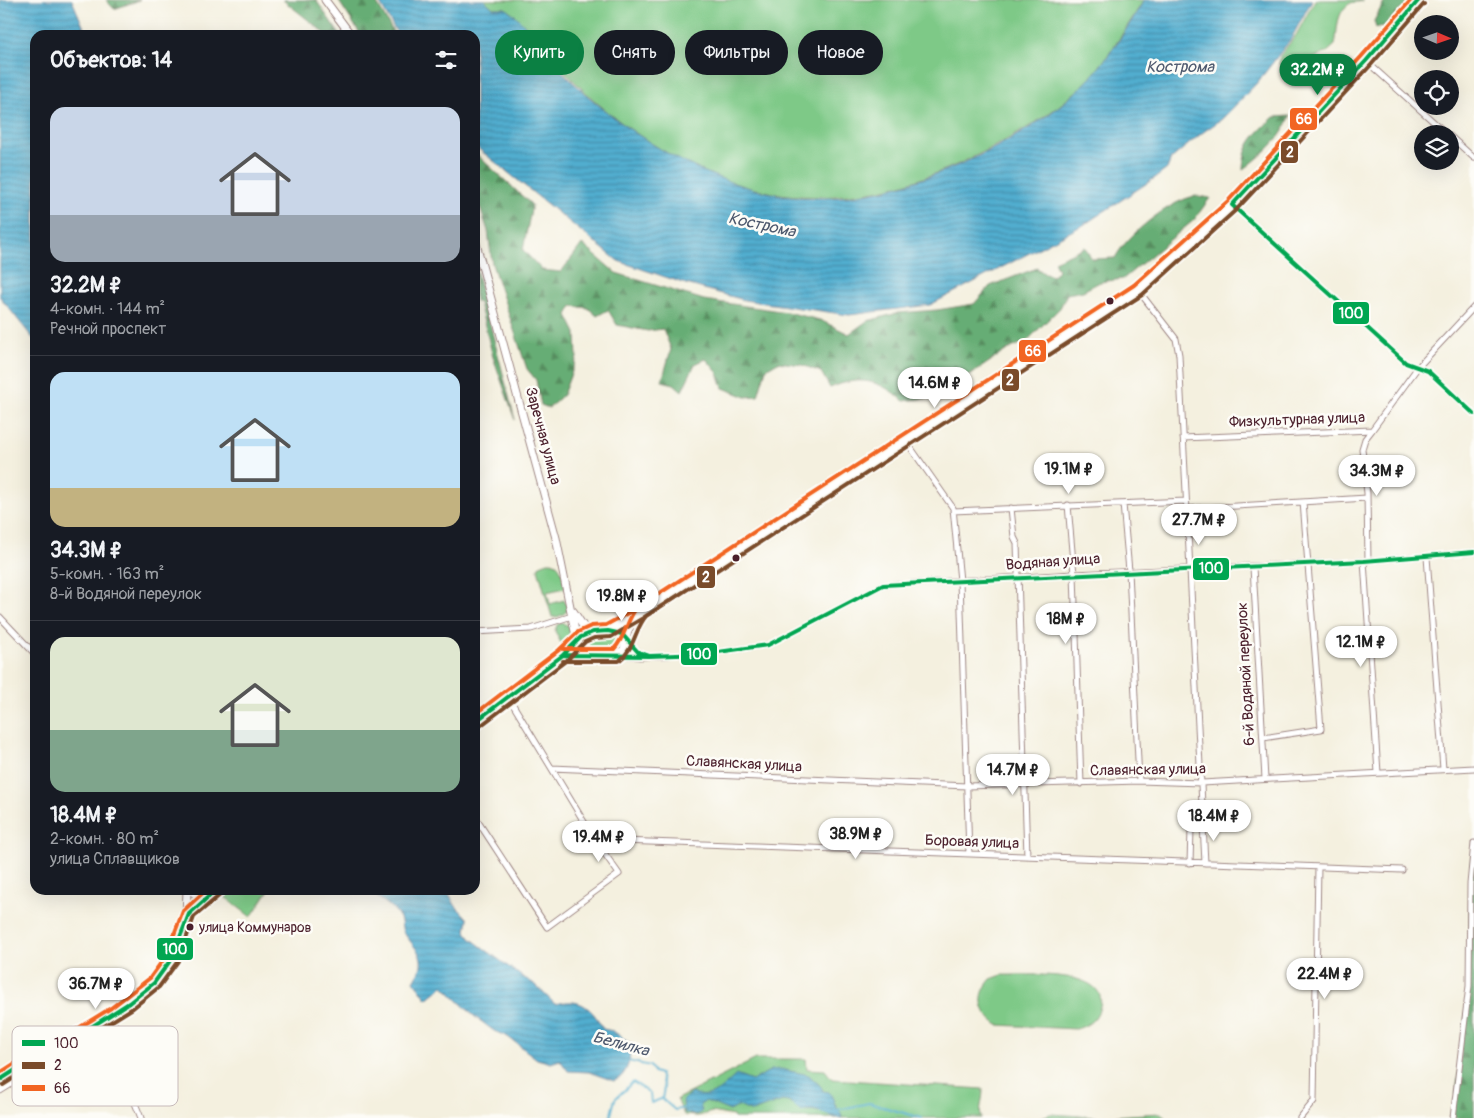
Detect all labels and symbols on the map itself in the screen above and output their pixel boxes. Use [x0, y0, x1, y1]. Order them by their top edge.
north arrow [1414, 15, 1459, 60]
pin: 32.2M ₽ [1272, 54, 1364, 96]
water label: Кострома [1146, 57, 1215, 77]
line badge: 66 [1289, 107, 1318, 131]
text: 66 [1296, 111, 1312, 128]
line badge: 2 [1280, 140, 1299, 164]
text: 2 [1286, 144, 1294, 161]
water label: Кострома [727, 208, 799, 242]
unlabelled marker [1105, 296, 1115, 306]
line badge: 100 [1332, 301, 1370, 325]
text: 100 [1339, 305, 1364, 322]
line badge: 66 [1018, 339, 1047, 363]
text: 66 [1025, 343, 1041, 360]
pin: 14.6M ₽ [889, 366, 981, 409]
line badge: 2 [1001, 368, 1020, 392]
text: 2 [1006, 372, 1014, 389]
street label: Заречная улица [521, 385, 565, 487]
street label: Физкультурная улица [1229, 408, 1365, 432]
pin: 19.1M ₽ [1023, 452, 1115, 495]
pin: 34.3M ₽ [1331, 454, 1423, 497]
pin: 27.7M ₽ [1153, 504, 1245, 546]
street label: Водяная улица [1005, 549, 1101, 575]
unlabelled marker [731, 553, 741, 563]
line badge: 100 [1192, 557, 1230, 581]
text: 100 [1199, 560, 1224, 577]
line badge: 2 [696, 565, 716, 589]
text: 2 [702, 569, 710, 586]
pin: 19.8M ₽ [576, 580, 668, 622]
street label: 6-й Водяной переулок [1233, 601, 1259, 746]
pin: 18M ₽ [1031, 602, 1101, 645]
pin: 12.1M ₽ [1315, 626, 1407, 668]
line badge: 100 [680, 642, 718, 666]
text: 100 [687, 646, 712, 663]
street label: Славянская улица [686, 751, 802, 777]
pin: 14.7M ₽ [967, 754, 1059, 796]
street label: Славянская улица [1090, 759, 1206, 781]
pin: 18.4M ₽ [1168, 800, 1260, 842]
pin: 38.9M ₽ [810, 818, 902, 860]
pin: 19.4M ₽ [553, 820, 645, 863]
street label: Боровая улица [925, 831, 1019, 853]
place label: улица Коммунаров [198, 919, 312, 936]
marker: улица Коммунаров [185, 922, 195, 932]
line badge: 100 [156, 937, 194, 961]
text: 100 [163, 941, 188, 958]
pin: 22.4M ₽ [1279, 958, 1371, 1000]
pin: 36.7M ₽ [50, 968, 142, 1010]
legend [12, 1026, 178, 1106]
water label: Белилка [591, 1027, 653, 1061]
text: 100 [54, 1035, 79, 1052]
text: 2 [54, 1057, 62, 1074]
text: 66 [54, 1080, 70, 1097]

